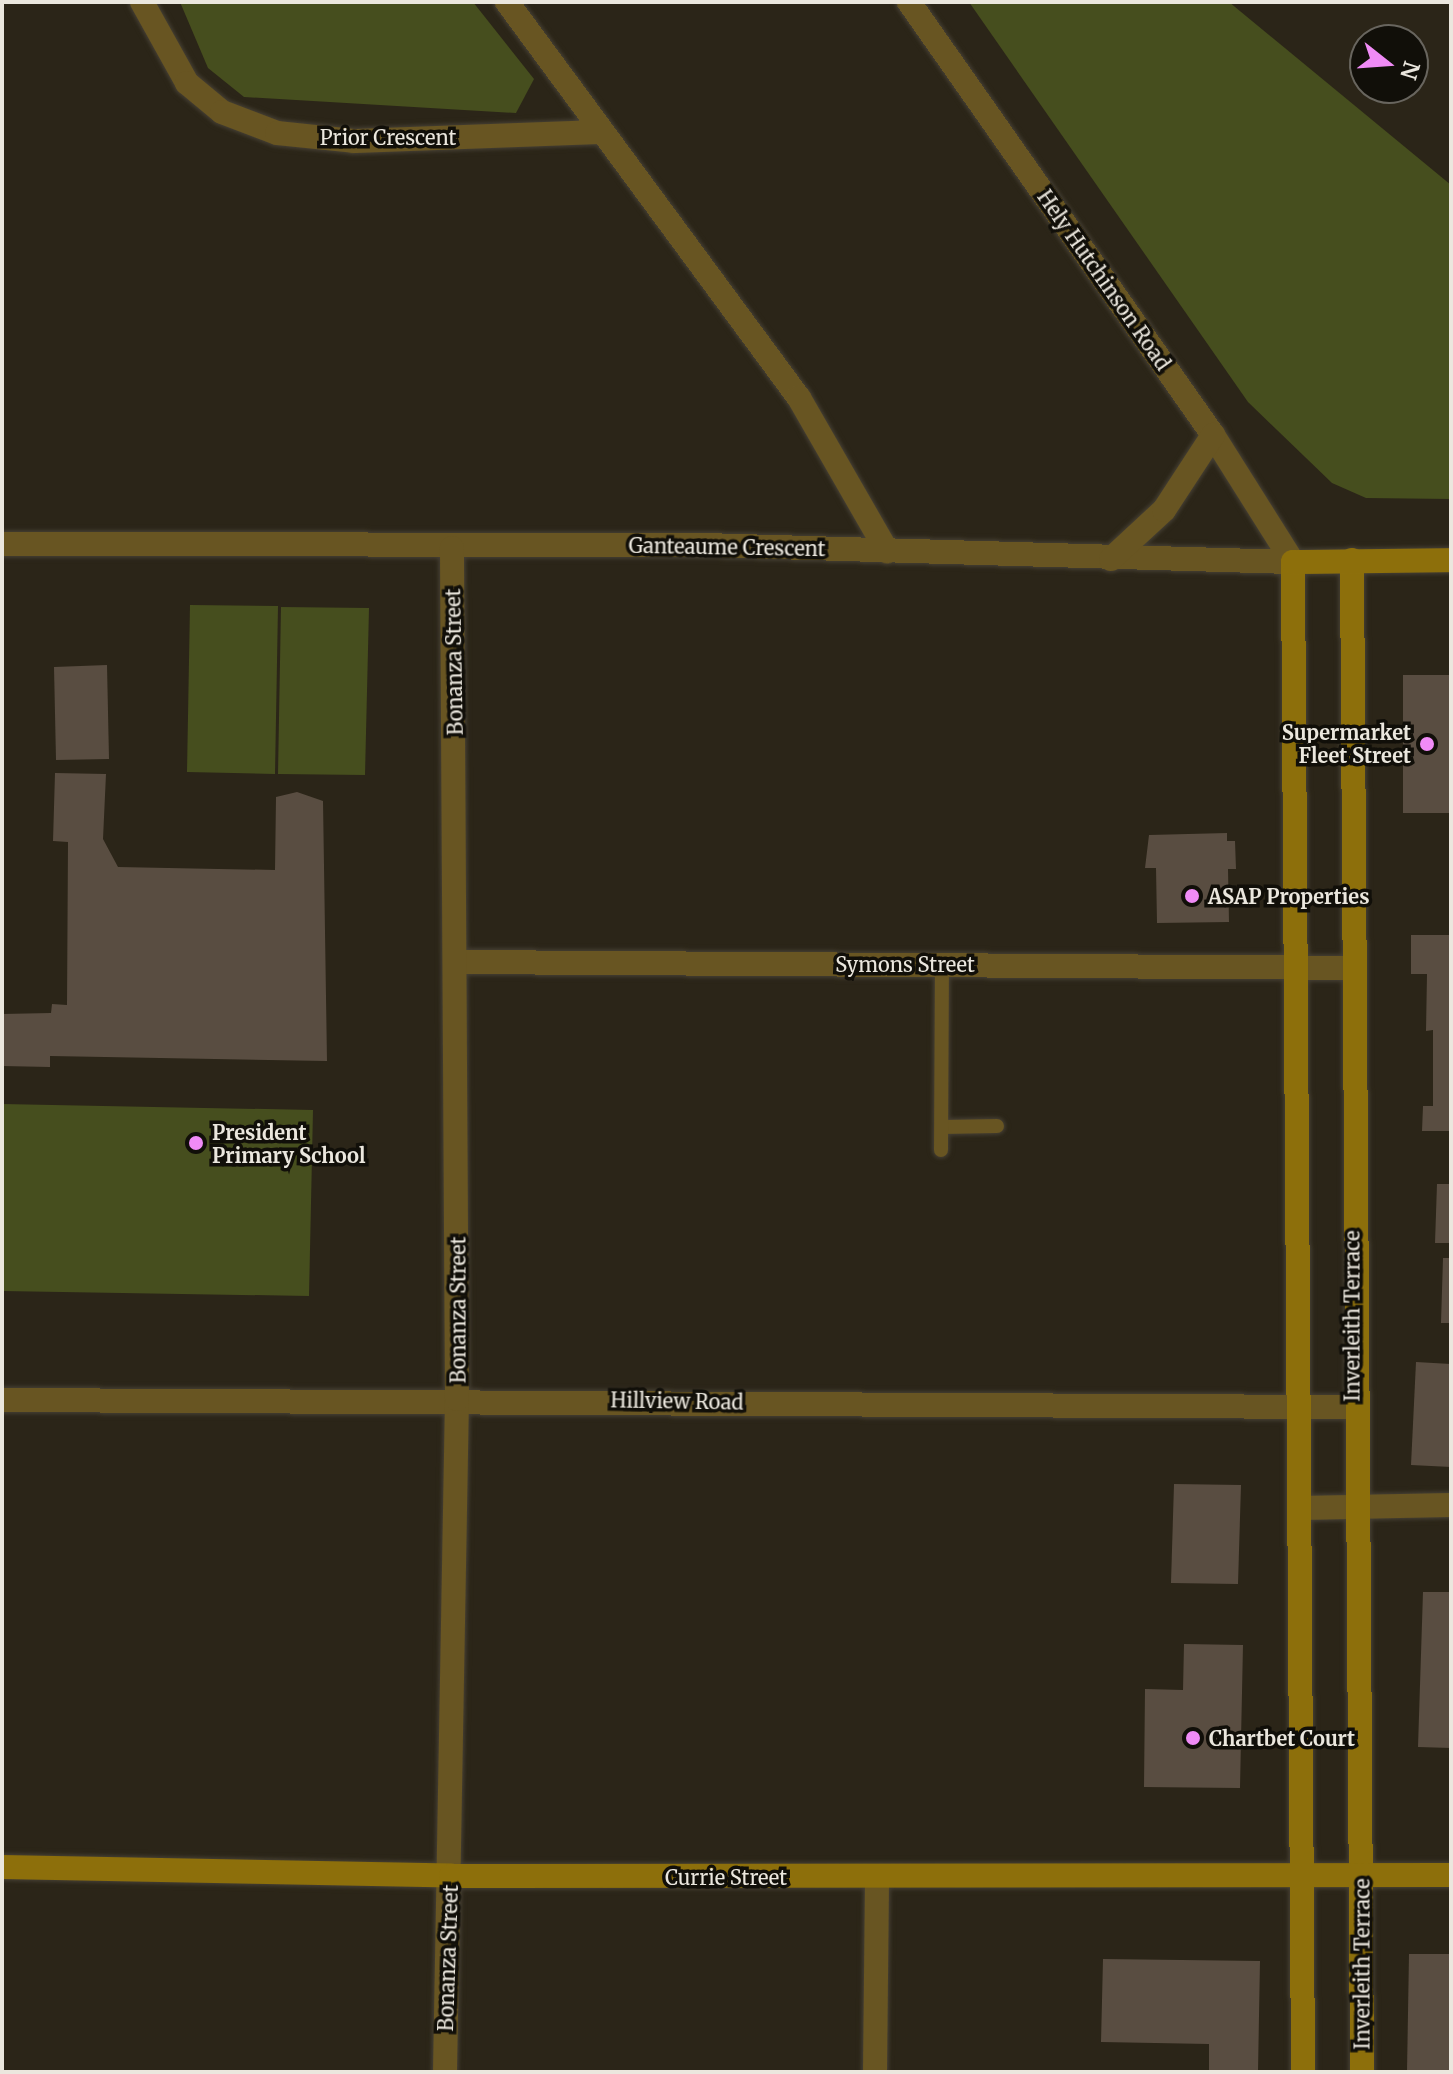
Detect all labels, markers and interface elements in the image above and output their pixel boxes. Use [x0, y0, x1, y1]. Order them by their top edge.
north arrow [1349, 24, 1429, 104]
text: N [1394, 58, 1426, 83]
street label: Prior Crescent [320, 125, 456, 149]
street label: Hely Hutchinson Road [1033, 185, 1175, 375]
street label: Ganteaume Crescent [628, 533, 826, 561]
street label: Bonanza Street [441, 588, 467, 736]
place label: Supermarket Fleet Street [1282, 720, 1411, 767]
marker: Supermarket Fleet Street [1418, 735, 1436, 753]
place label: ASAP Properties [1208, 884, 1370, 908]
marker: ASAP Properties [1183, 887, 1201, 905]
street label: Symons Street [835, 952, 975, 976]
place label: President Primary School [212, 1120, 365, 1167]
marker: President Primary School [187, 1134, 205, 1152]
street label: Inverleith Terrace [1340, 1230, 1364, 1402]
street label: Bonanza Street [446, 1237, 470, 1383]
street label: Hillview Road [610, 1388, 744, 1414]
place label: Chartbet Court [1209, 1726, 1355, 1750]
marker: Chartbet Court [1184, 1729, 1202, 1747]
street label: Currie Street [665, 1865, 787, 1889]
street label: Inverleith Terrace [1350, 1878, 1374, 2050]
street label: Bonanza Street [433, 1884, 463, 2032]

